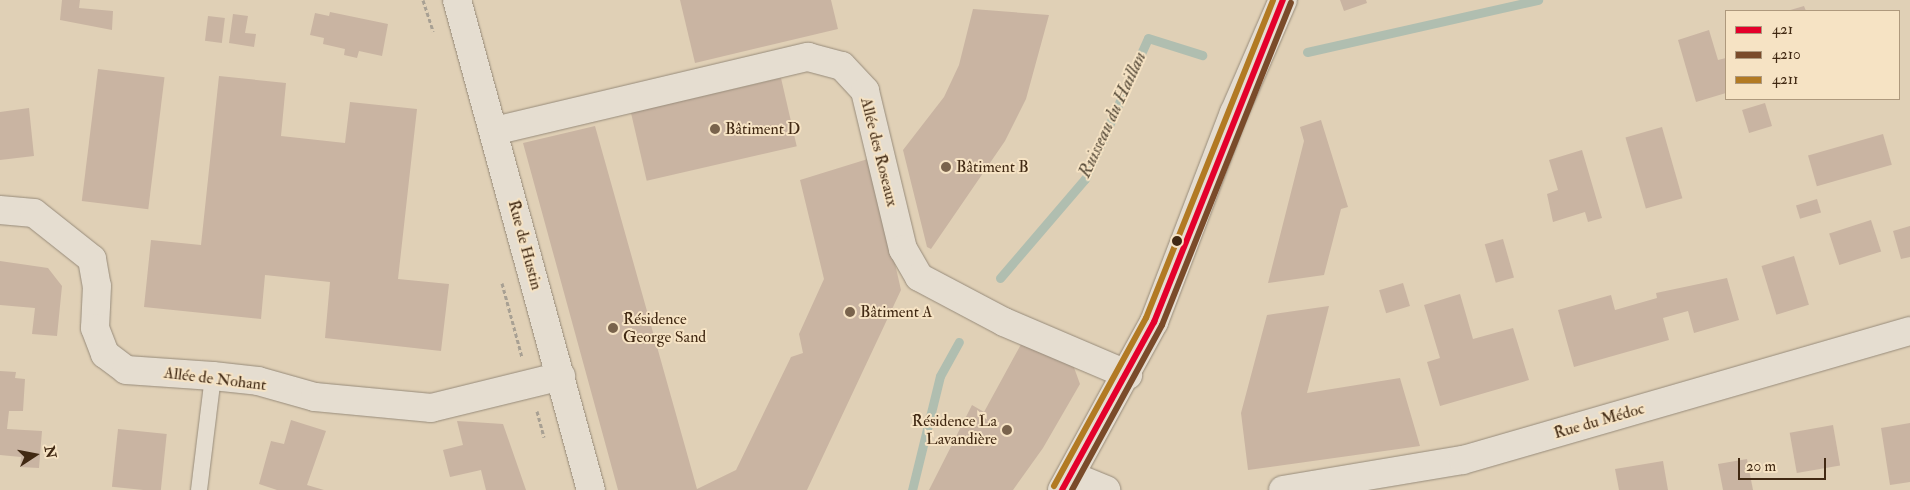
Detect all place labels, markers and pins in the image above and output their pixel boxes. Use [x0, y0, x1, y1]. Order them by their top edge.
place label: Bâtiment D [725, 119, 800, 139]
marker: Bâtiment D [709, 123, 721, 135]
place label: Bâtiment B [956, 157, 1029, 177]
marker: Bâtiment B [940, 161, 952, 173]
unlabelled marker [1172, 236, 1182, 246]
place label: Bâtiment A [860, 302, 932, 322]
marker: Bâtiment A [844, 306, 856, 318]
place label: Résidence George Sand [623, 309, 706, 347]
marker: Résidence George Sand [607, 322, 619, 334]
place label: Résidence La Lavandière [912, 411, 997, 449]
marker: Résidence La Lavandière [1001, 424, 1013, 436]

